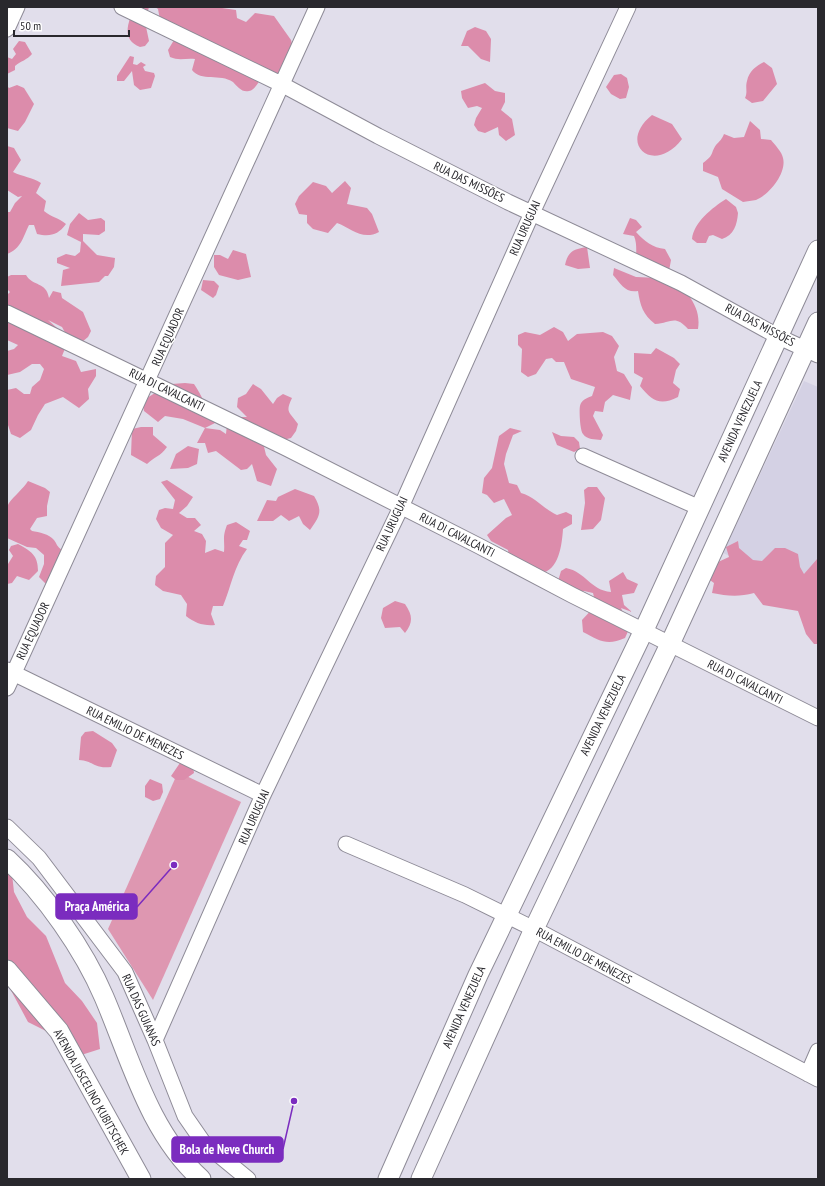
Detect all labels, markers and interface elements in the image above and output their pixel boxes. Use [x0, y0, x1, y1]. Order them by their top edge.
scale bar [14, 12, 129, 38]
text: 50 m [20, 18, 41, 33]
street label: RUA DAS MISSÕES [431, 158, 507, 205]
street label: RUA URUGUAI [506, 198, 543, 258]
street label: RUA DAS MISSÕES [723, 300, 798, 349]
street label: RUA EQUADOR [148, 305, 187, 368]
street label: RUA DI CAVALCANTI [127, 365, 208, 414]
street label: AVENIDA VENEZUELA [714, 377, 765, 464]
street label: RUA URUGUAI [372, 494, 411, 554]
street label: RUA DI CAVALCANTI [417, 509, 497, 560]
street label: RUA EQUADOR [13, 599, 53, 662]
street label: RUA DI CAVALCANTI [705, 656, 785, 707]
street label: AVENIDA VENEZUELA [576, 671, 629, 758]
street label: RUA EMILIO DE MENEZES [84, 703, 186, 763]
street label: RUA URUGUAI [235, 787, 272, 847]
callout: Praça América [56, 894, 137, 919]
text: Praça América [65, 898, 129, 915]
street label: RUA EMILIO DE MENEZES [534, 924, 635, 987]
street label: AVENIDA VENEZUELA [439, 963, 489, 1050]
street label: RUA DAS GUIANAS [119, 972, 164, 1048]
street label: AVENIDA JUSCELINO KUBITSCHEK [51, 1026, 132, 1157]
callout: Bola de Neve Church [172, 1137, 283, 1162]
text: Bola de Neve Church [180, 1141, 275, 1158]

